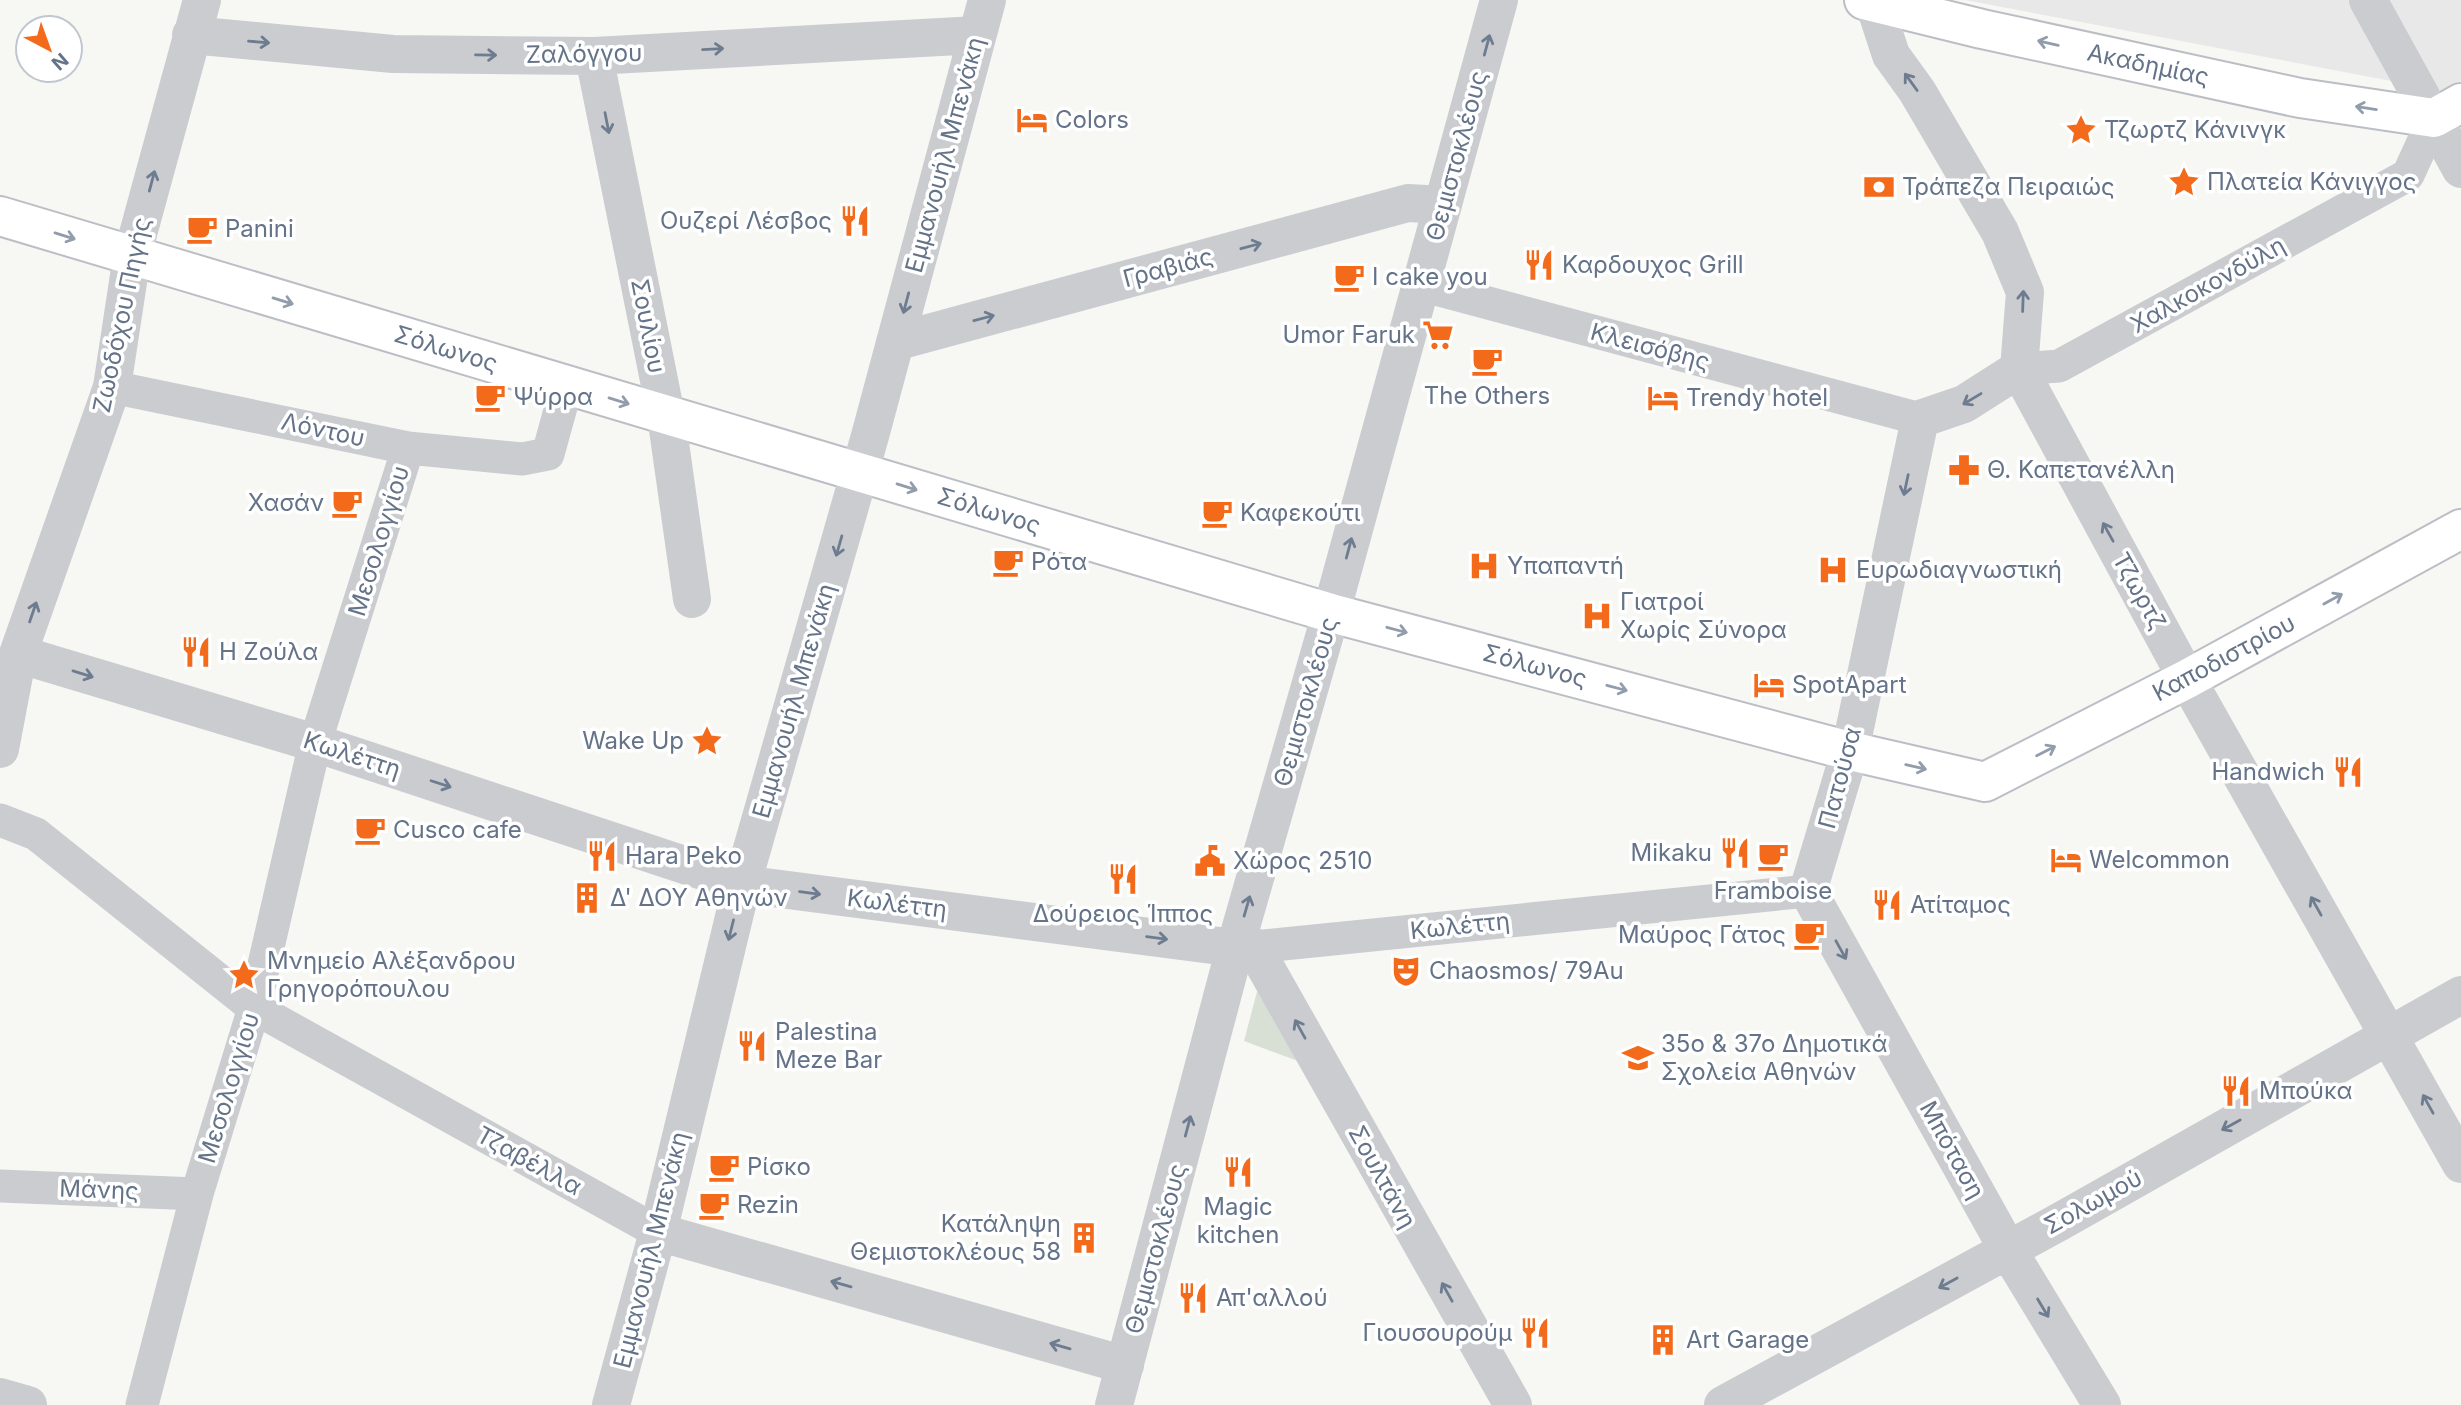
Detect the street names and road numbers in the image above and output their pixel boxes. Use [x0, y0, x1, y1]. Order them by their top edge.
street label: Εμμανουήλ Μπενάκη [899, 34, 990, 276]
street label: Ακαδημίας [2085, 37, 2212, 92]
street label: Ζαλόγγου [526, 38, 642, 69]
street label: Θεμιστοκλέους [1420, 68, 1493, 244]
street label: Ζωοδόχου Πηγής [87, 215, 156, 415]
street label: Χαλκοκονδύλη [2125, 230, 2290, 339]
street label: Γραβιάς [1120, 242, 1216, 293]
street label: Σουλίου [625, 276, 672, 375]
street label: Κλεισόβης [1587, 317, 1713, 376]
street label: Σόλωνος [391, 319, 501, 378]
street label: Λόντου [279, 407, 367, 452]
street label: Μεσολογγίου [342, 462, 415, 619]
street label: Σόλωνος [934, 481, 1044, 540]
street label: Τζωρτζ [2107, 547, 2172, 634]
street label: Εμμανουήλ Μπενάκη [746, 580, 841, 821]
street label: Καποδιστρίου [2148, 608, 2300, 707]
street label: Θεμιστοκλέους [1267, 614, 1344, 790]
street label: Σόλωνος [1480, 638, 1590, 693]
street label: Πατούσα [1812, 724, 1867, 832]
street label: Κωλέττη [300, 725, 404, 784]
street label: Κωλέττη [846, 883, 949, 924]
street label: Κωλέττη [1409, 906, 1511, 945]
street label: Μεσολογγίου [192, 1009, 265, 1166]
street label: Μπόταση [1914, 1096, 1991, 1204]
street label: Τζαβέλλα [472, 1120, 587, 1201]
street label: Σουλτάνη [1342, 1120, 1422, 1233]
street label: Εμμανουήλ Μπενάκη [607, 1129, 694, 1371]
street label: Θεμιστοκλέους [1119, 1161, 1192, 1337]
street label: Σολωμού [2039, 1163, 2147, 1240]
street label: Μάνης [59, 1174, 139, 1205]

